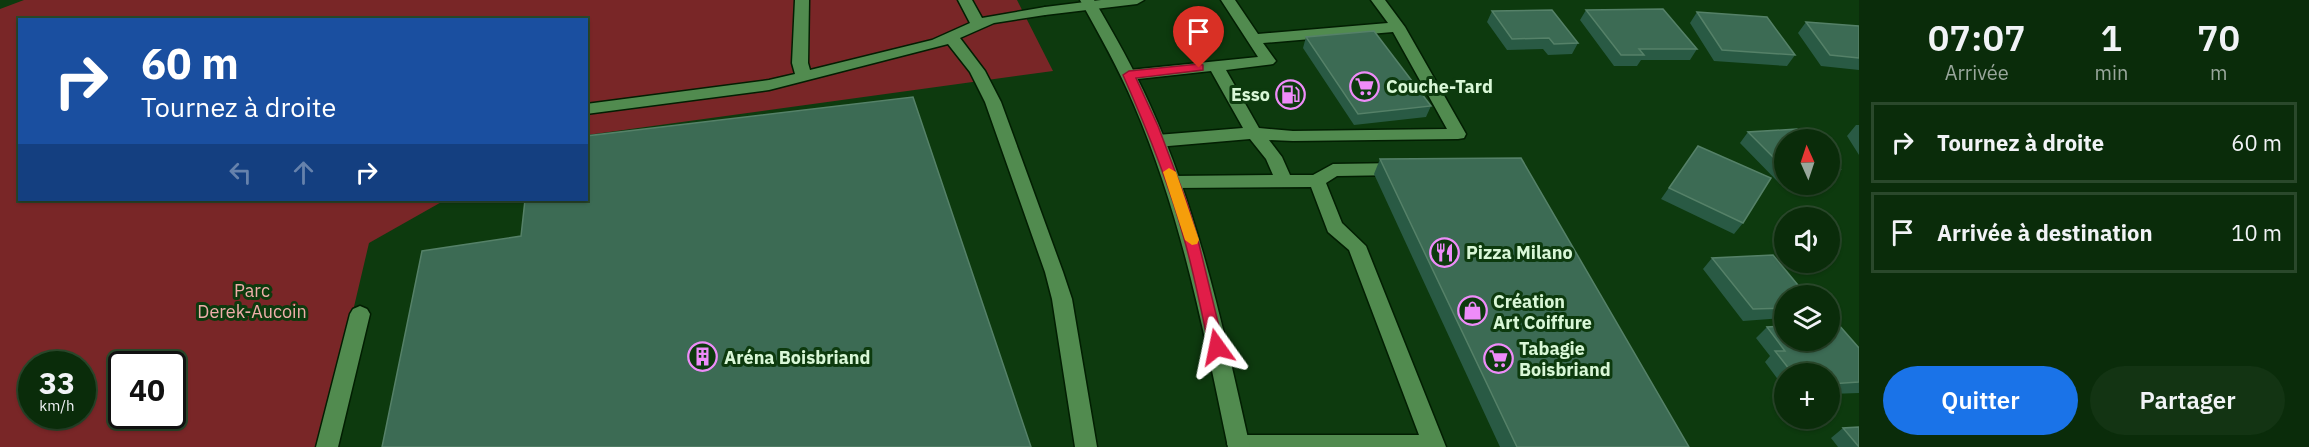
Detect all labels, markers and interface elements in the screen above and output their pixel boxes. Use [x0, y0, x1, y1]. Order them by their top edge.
pin [1173, 6, 1224, 68]
text: 07:07 [1928, 14, 2026, 61]
text: 1 [2101, 14, 2122, 61]
text: 70 [2197, 14, 2240, 61]
icon: arrive [1182, 15, 1215, 48]
text: 60 m [141, 36, 239, 91]
icon: right [42, 42, 120, 120]
text: Arrivée [1945, 59, 2009, 86]
text: min [2094, 59, 2128, 86]
text: m [2210, 59, 2227, 86]
supermarket icon: Couche-Tard [1349, 70, 1381, 102]
place label: Couche-Tard [1386, 75, 1493, 98]
fuel station icon: Esso [1275, 78, 1307, 110]
place label: Esso [1231, 83, 1270, 106]
text: Tournez à droite [141, 89, 336, 124]
icon: right [1886, 126, 1919, 159]
text: Tournez à droite [1937, 128, 2104, 157]
text: 60 m [2231, 128, 2282, 157]
north arrow [1774, 129, 1840, 195]
map controls [1774, 129, 1840, 429]
icon: left [224, 156, 257, 189]
icon: ahead [287, 156, 320, 189]
icon: right [350, 156, 383, 189]
button: sound [1774, 207, 1840, 273]
icon: arrive [1886, 216, 1919, 249]
text: Arrivée à destination [1937, 218, 2153, 247]
text: 10 m [2231, 218, 2282, 247]
restaurant icon: Pizza Milano [1429, 236, 1461, 268]
place label: Pizza Milano [1466, 241, 1573, 264]
park label: Parc Derek-Aucoin [197, 279, 307, 323]
button: layers [1774, 285, 1840, 351]
place label: Création Art Coiffure [1493, 290, 1592, 334]
shop icon: Création Art Coiffure [1456, 295, 1488, 327]
position arrow [1185, 315, 1249, 379]
place label: Tabagie Boisbriand [1519, 337, 1611, 381]
building icon: Aréna Boisbriand [687, 341, 719, 373]
supermarket icon: Tabagie Boisbriand [1482, 342, 1514, 374]
place label: Aréna Boisbriand [724, 346, 871, 369]
speed limit sign: 40 [108, 351, 186, 429]
text: 33 [39, 363, 75, 402]
button: + [1774, 363, 1840, 429]
button: Quitter [1883, 366, 2078, 435]
button: Partager [2090, 366, 2285, 435]
text: km/h [39, 396, 75, 415]

